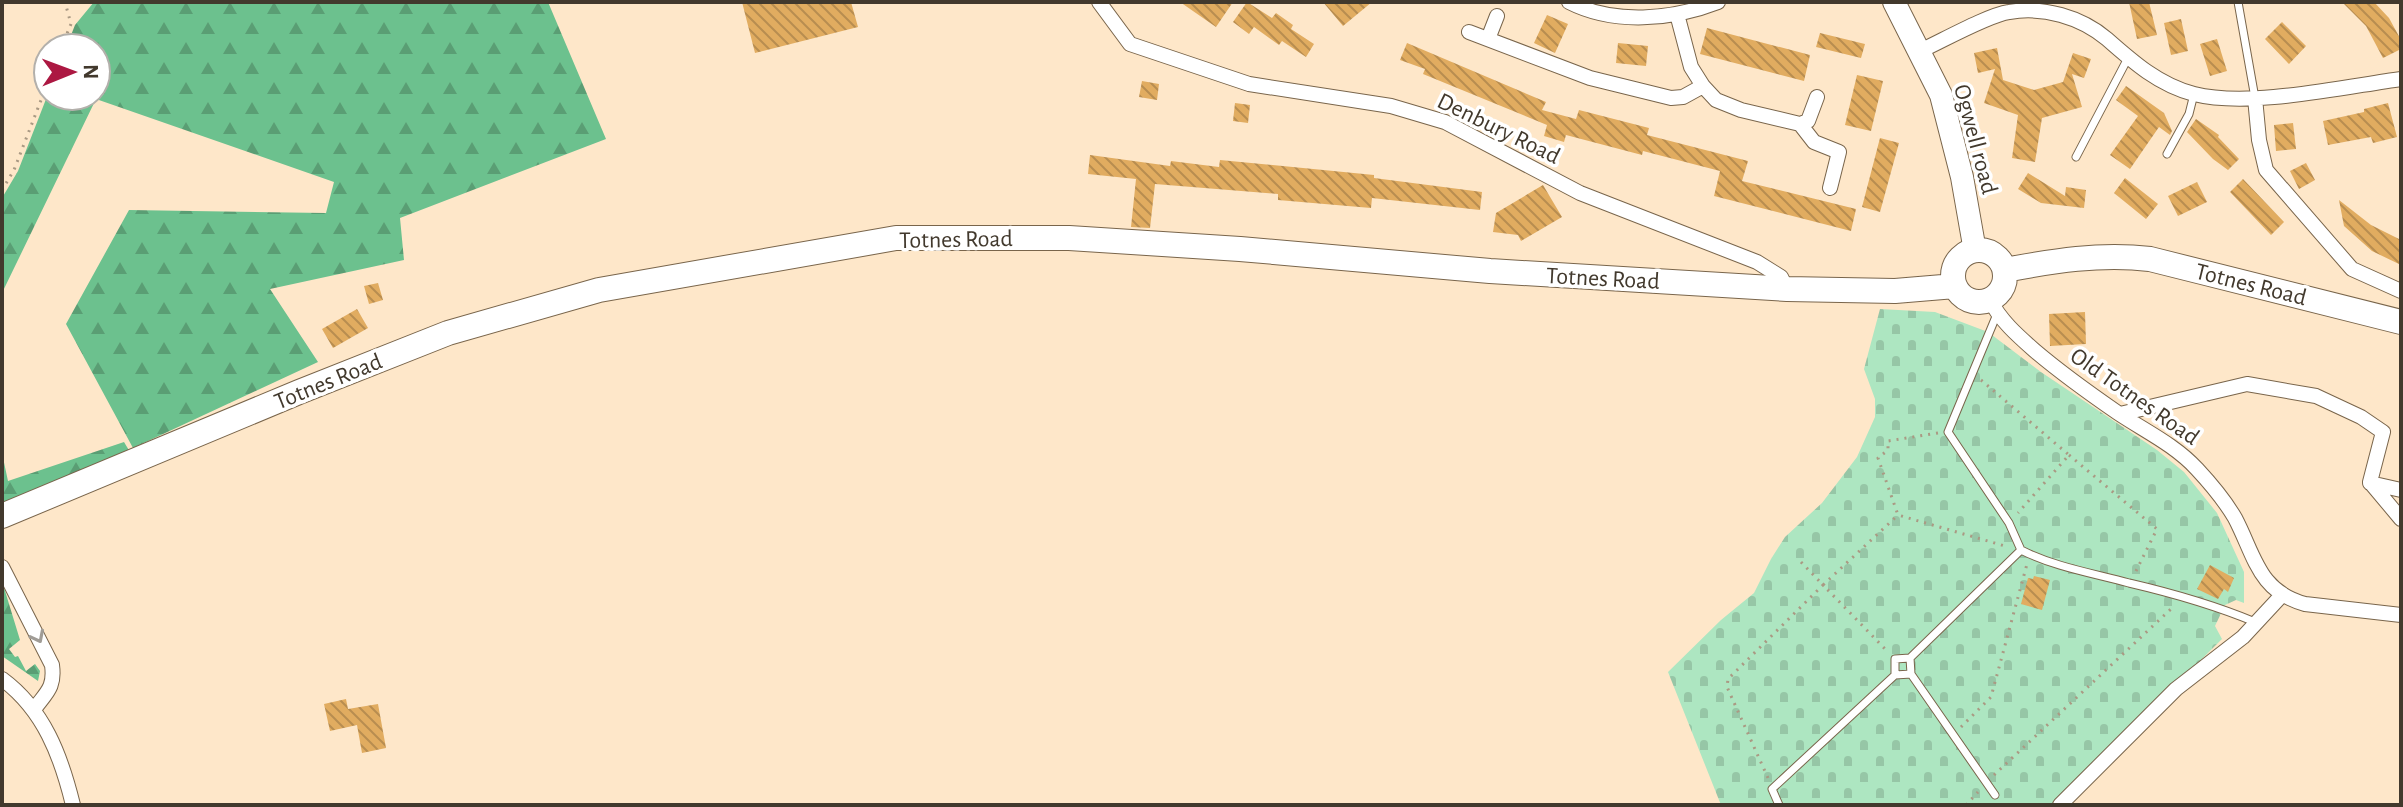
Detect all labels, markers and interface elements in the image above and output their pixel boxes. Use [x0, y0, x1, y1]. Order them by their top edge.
north arrow [32, 32, 112, 112]
text: N [80, 64, 102, 80]
street label: Ogwell road [1949, 82, 2001, 197]
street label: Denbury Road [1433, 89, 1564, 169]
street label: Totnes Road [899, 227, 1013, 253]
street label: Totnes Road [2193, 260, 2309, 310]
street label: Totnes Road [1546, 264, 1660, 294]
street label: Old Totnes Road [2066, 344, 2203, 450]
street label: Totnes Road [271, 350, 386, 414]
one-way arrow [28, 628, 43, 643]

